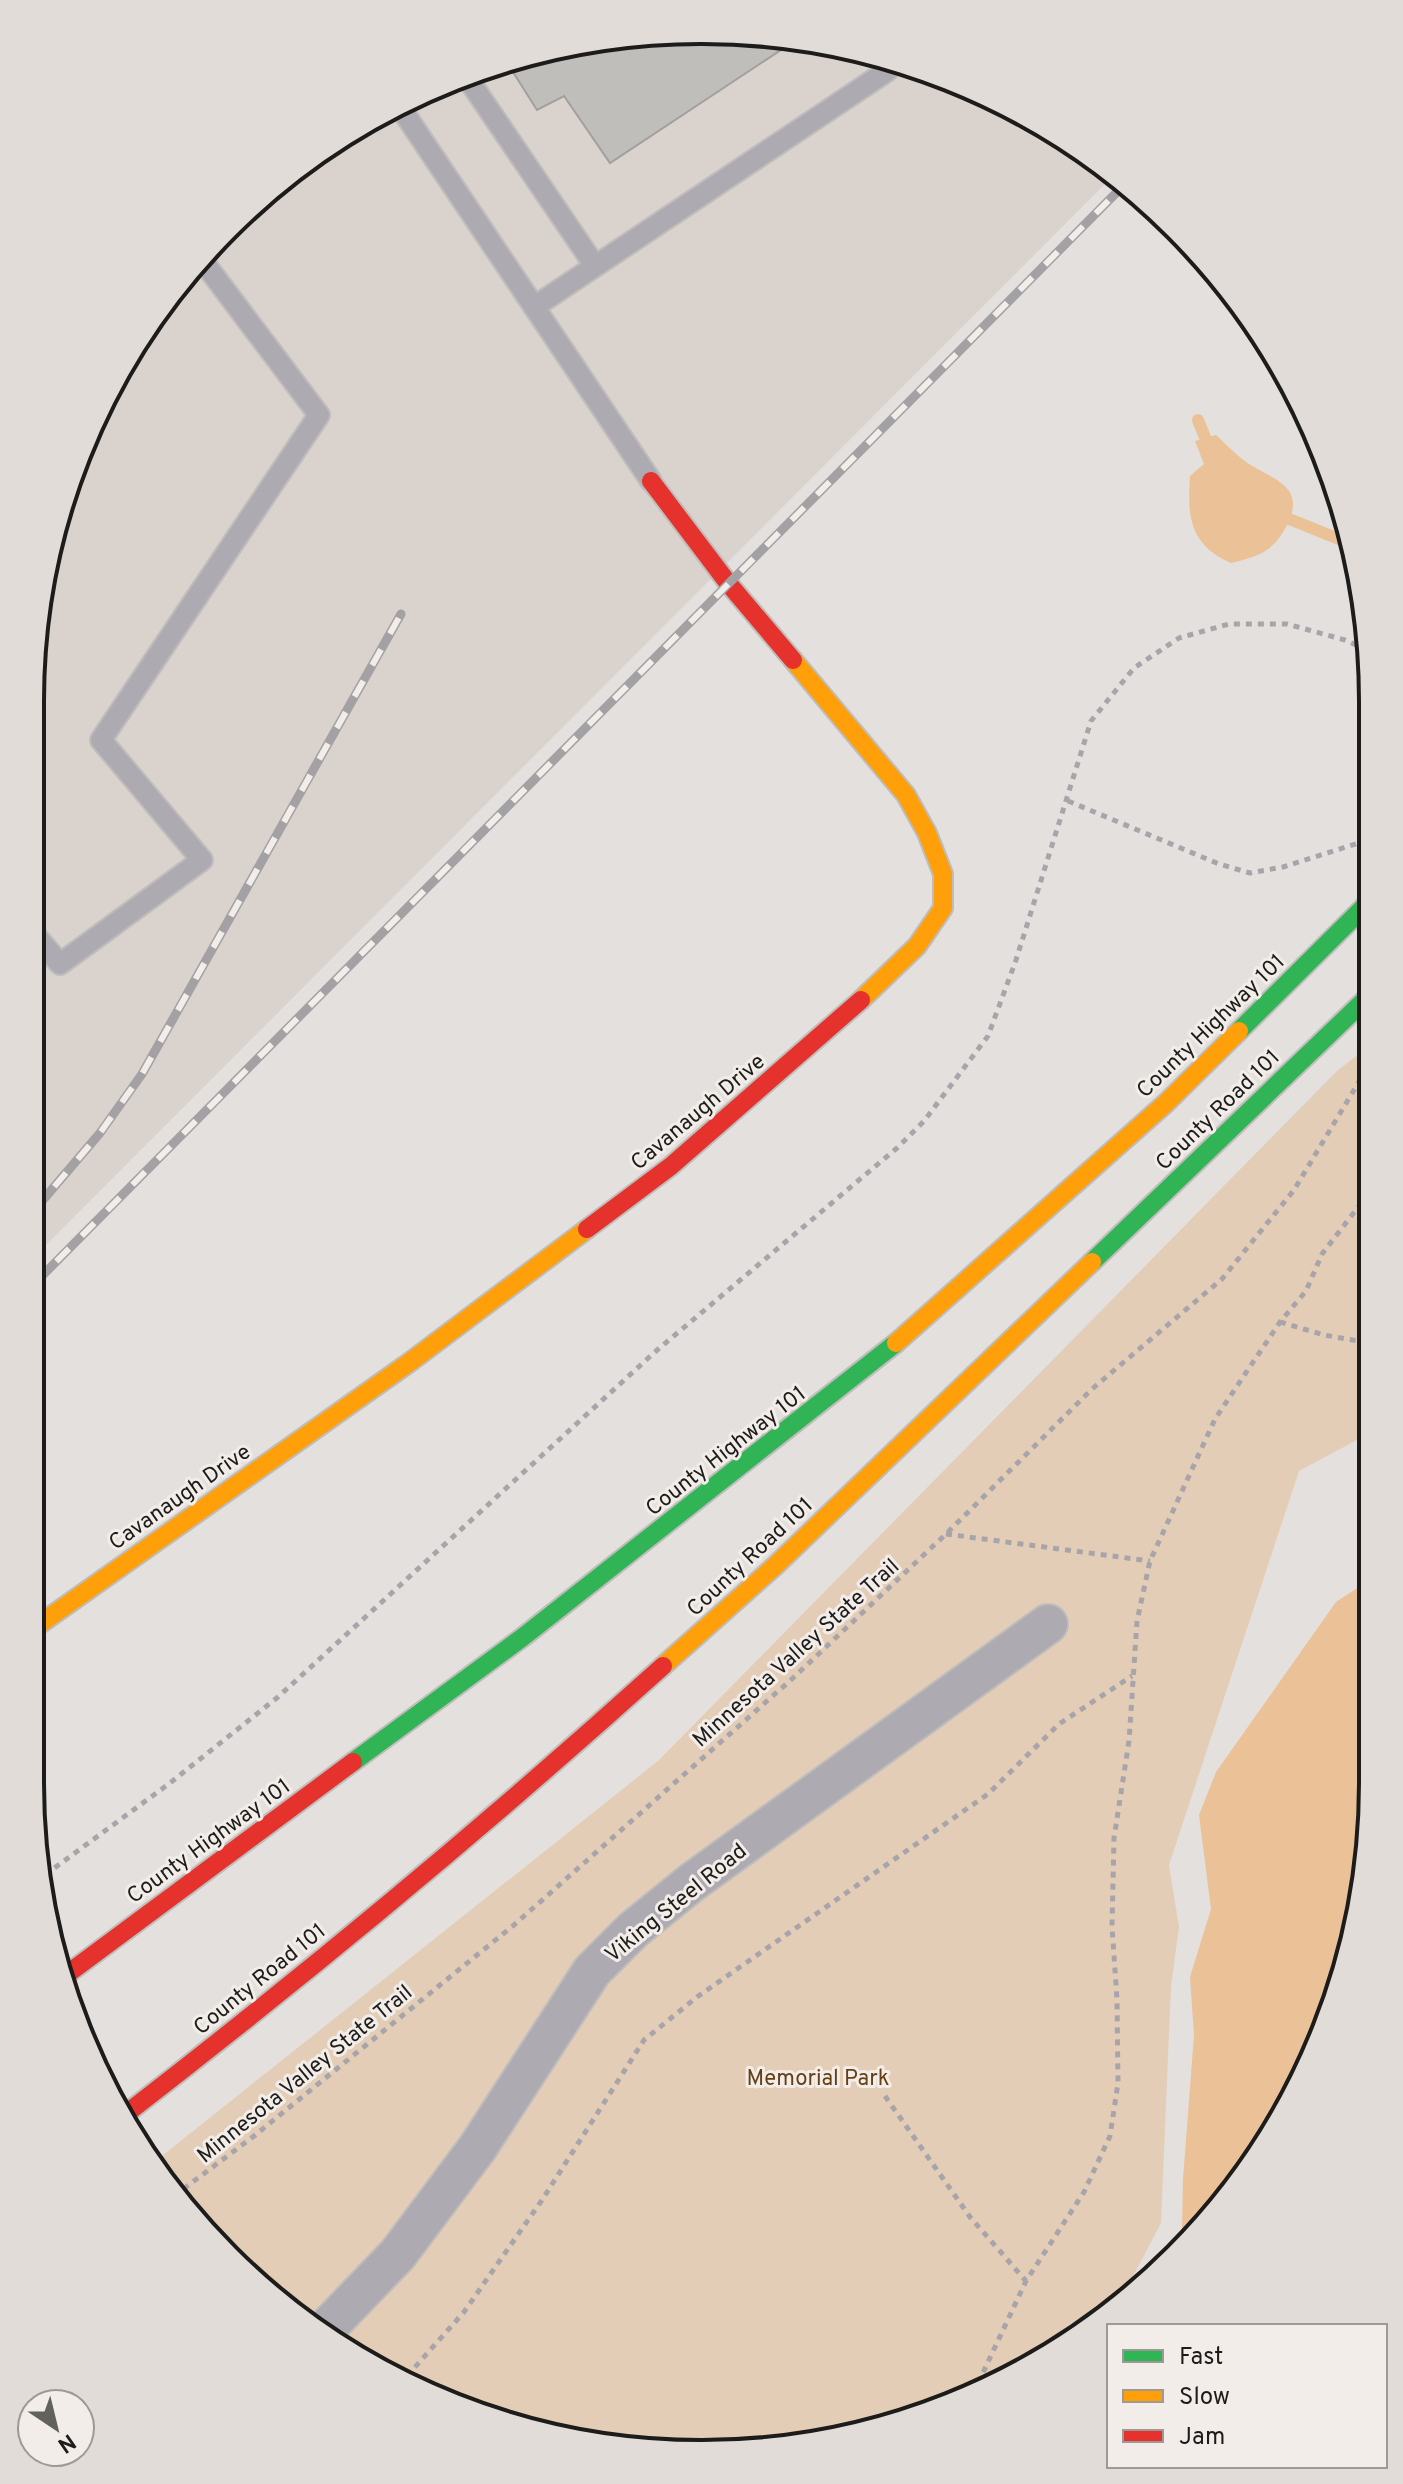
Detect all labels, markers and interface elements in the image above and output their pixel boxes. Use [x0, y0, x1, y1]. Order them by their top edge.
street label: County Highway 101 [1132, 949, 1292, 1105]
street label: County Road 101 [1151, 1045, 1287, 1177]
street label: Cavanaugh Drive [626, 1049, 771, 1177]
street label: County Highway 101 [641, 1381, 812, 1523]
street label: Cavanaugh Drive [104, 1439, 257, 1557]
street label: County Road 101 [682, 1493, 819, 1623]
street label: Minnesota Valley State Trail [688, 1554, 906, 1754]
street label: County Highway 101 [122, 1774, 297, 1911]
street label: Viking Steel Road [600, 1839, 753, 1969]
street label: County Road 101 [189, 1918, 332, 2042]
street label: Minnesota Valley State Trail [193, 1980, 419, 2170]
park label: Memorial Park [747, 2066, 889, 2093]
legend [1107, 2324, 1387, 2468]
text: Fast [1179, 2343, 1223, 2373]
text: Slow [1179, 2383, 1230, 2413]
north arrow [16, 2388, 96, 2468]
text: Jam [1179, 2423, 1225, 2453]
text: N [52, 2427, 80, 2458]

